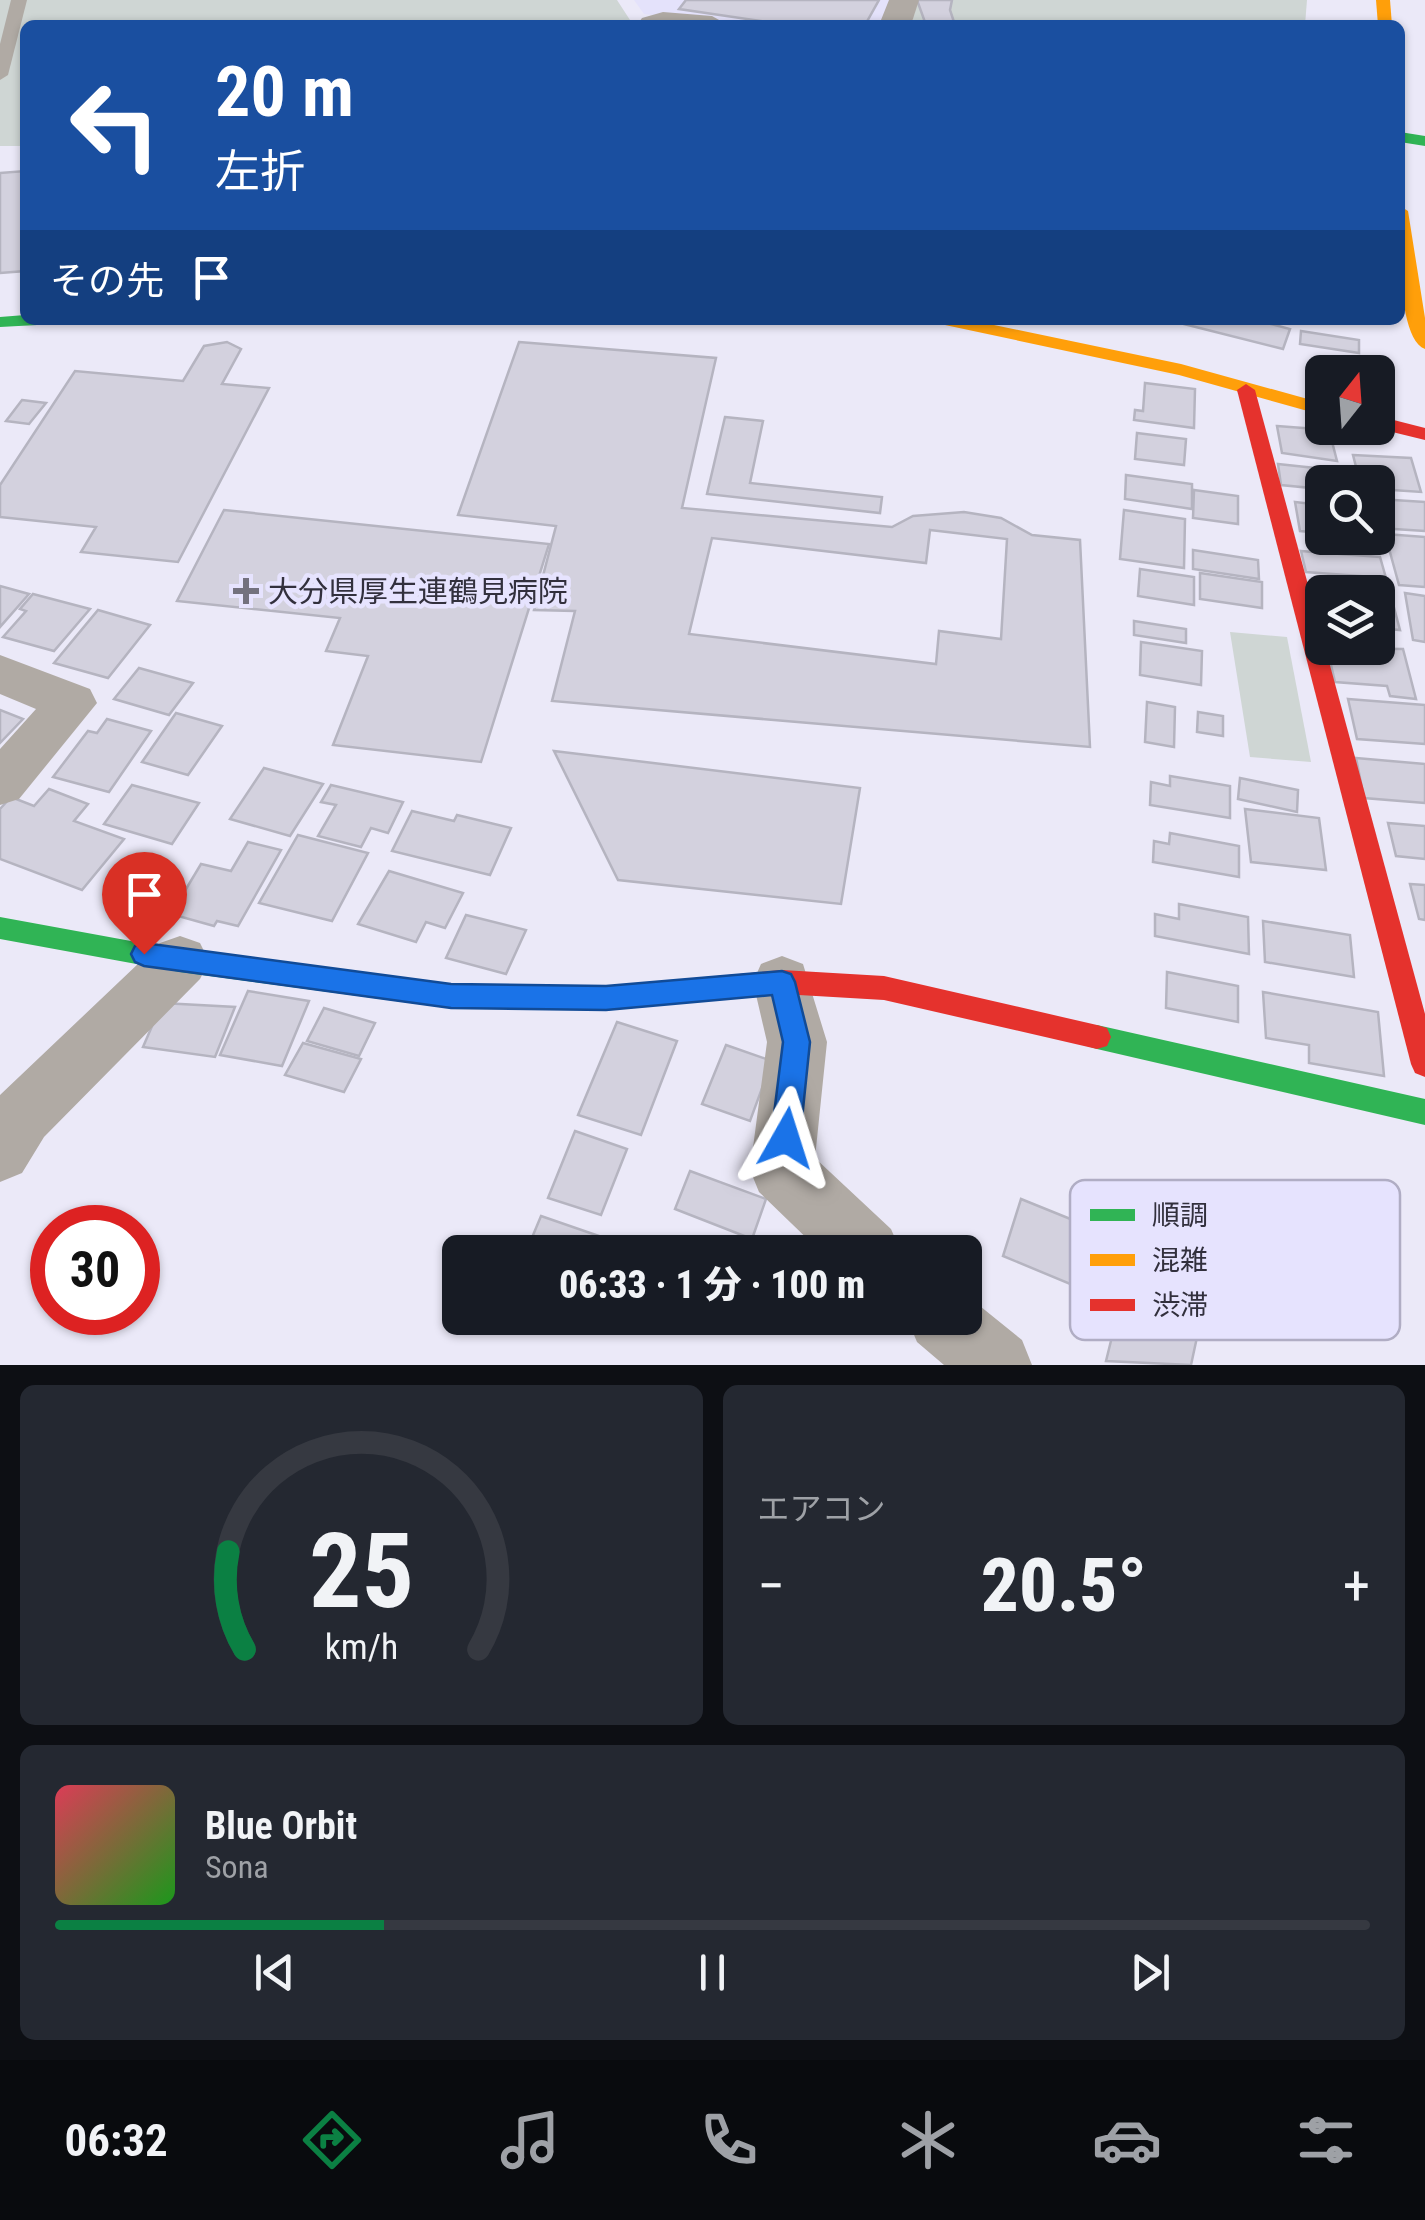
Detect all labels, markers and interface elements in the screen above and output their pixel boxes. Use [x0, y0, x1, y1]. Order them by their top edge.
text: 20 m [215, 51, 354, 133]
icon: left [50, 60, 180, 190]
text: 左折 [215, 145, 305, 198]
icon: arrive [184, 250, 239, 305]
text: その先 [50, 259, 164, 303]
north arrow [1305, 355, 1395, 445]
map controls [1305, 355, 1395, 665]
button: search [1305, 465, 1395, 555]
place label: 大分県厚生連鶴見病院 [268, 574, 568, 609]
button: layers [1305, 575, 1395, 665]
marker: 大分県厚生連鶴見病院 [233, 578, 259, 604]
pin [102, 852, 187, 955]
icon: arrive [117, 867, 172, 922]
position arrow [734, 1086, 838, 1190]
legend [1070, 1180, 1400, 1340]
text: 順調 [1152, 1199, 1208, 1232]
speed limit sign: 30 [30, 1205, 160, 1335]
text: 混雑 [1152, 1244, 1208, 1277]
text: 06:33 · 1 分 · 100 m [559, 1263, 865, 1307]
text: 渋滞 [1152, 1289, 1208, 1322]
text: エアコン [758, 1490, 886, 1528]
text: 25 [309, 1511, 414, 1632]
text: 20.5° [981, 1541, 1147, 1629]
text: − [758, 1554, 785, 1618]
text: + [1343, 1554, 1370, 1618]
text: km/h [324, 1626, 398, 1668]
text: Blue Orbit [205, 1804, 357, 1848]
text: Sona [205, 1848, 268, 1886]
icon: previous [247, 1945, 302, 2000]
icon: pause [685, 1945, 740, 2000]
icon: next [1123, 1945, 1178, 2000]
icon: directions [297, 2105, 367, 2175]
icon: music [495, 2105, 565, 2175]
icon: phone [694, 2105, 764, 2175]
icon: climate [893, 2105, 963, 2175]
icon: car [1092, 2105, 1162, 2175]
icon: filters [1291, 2105, 1361, 2175]
text: 06:32 [64, 2114, 168, 2167]

